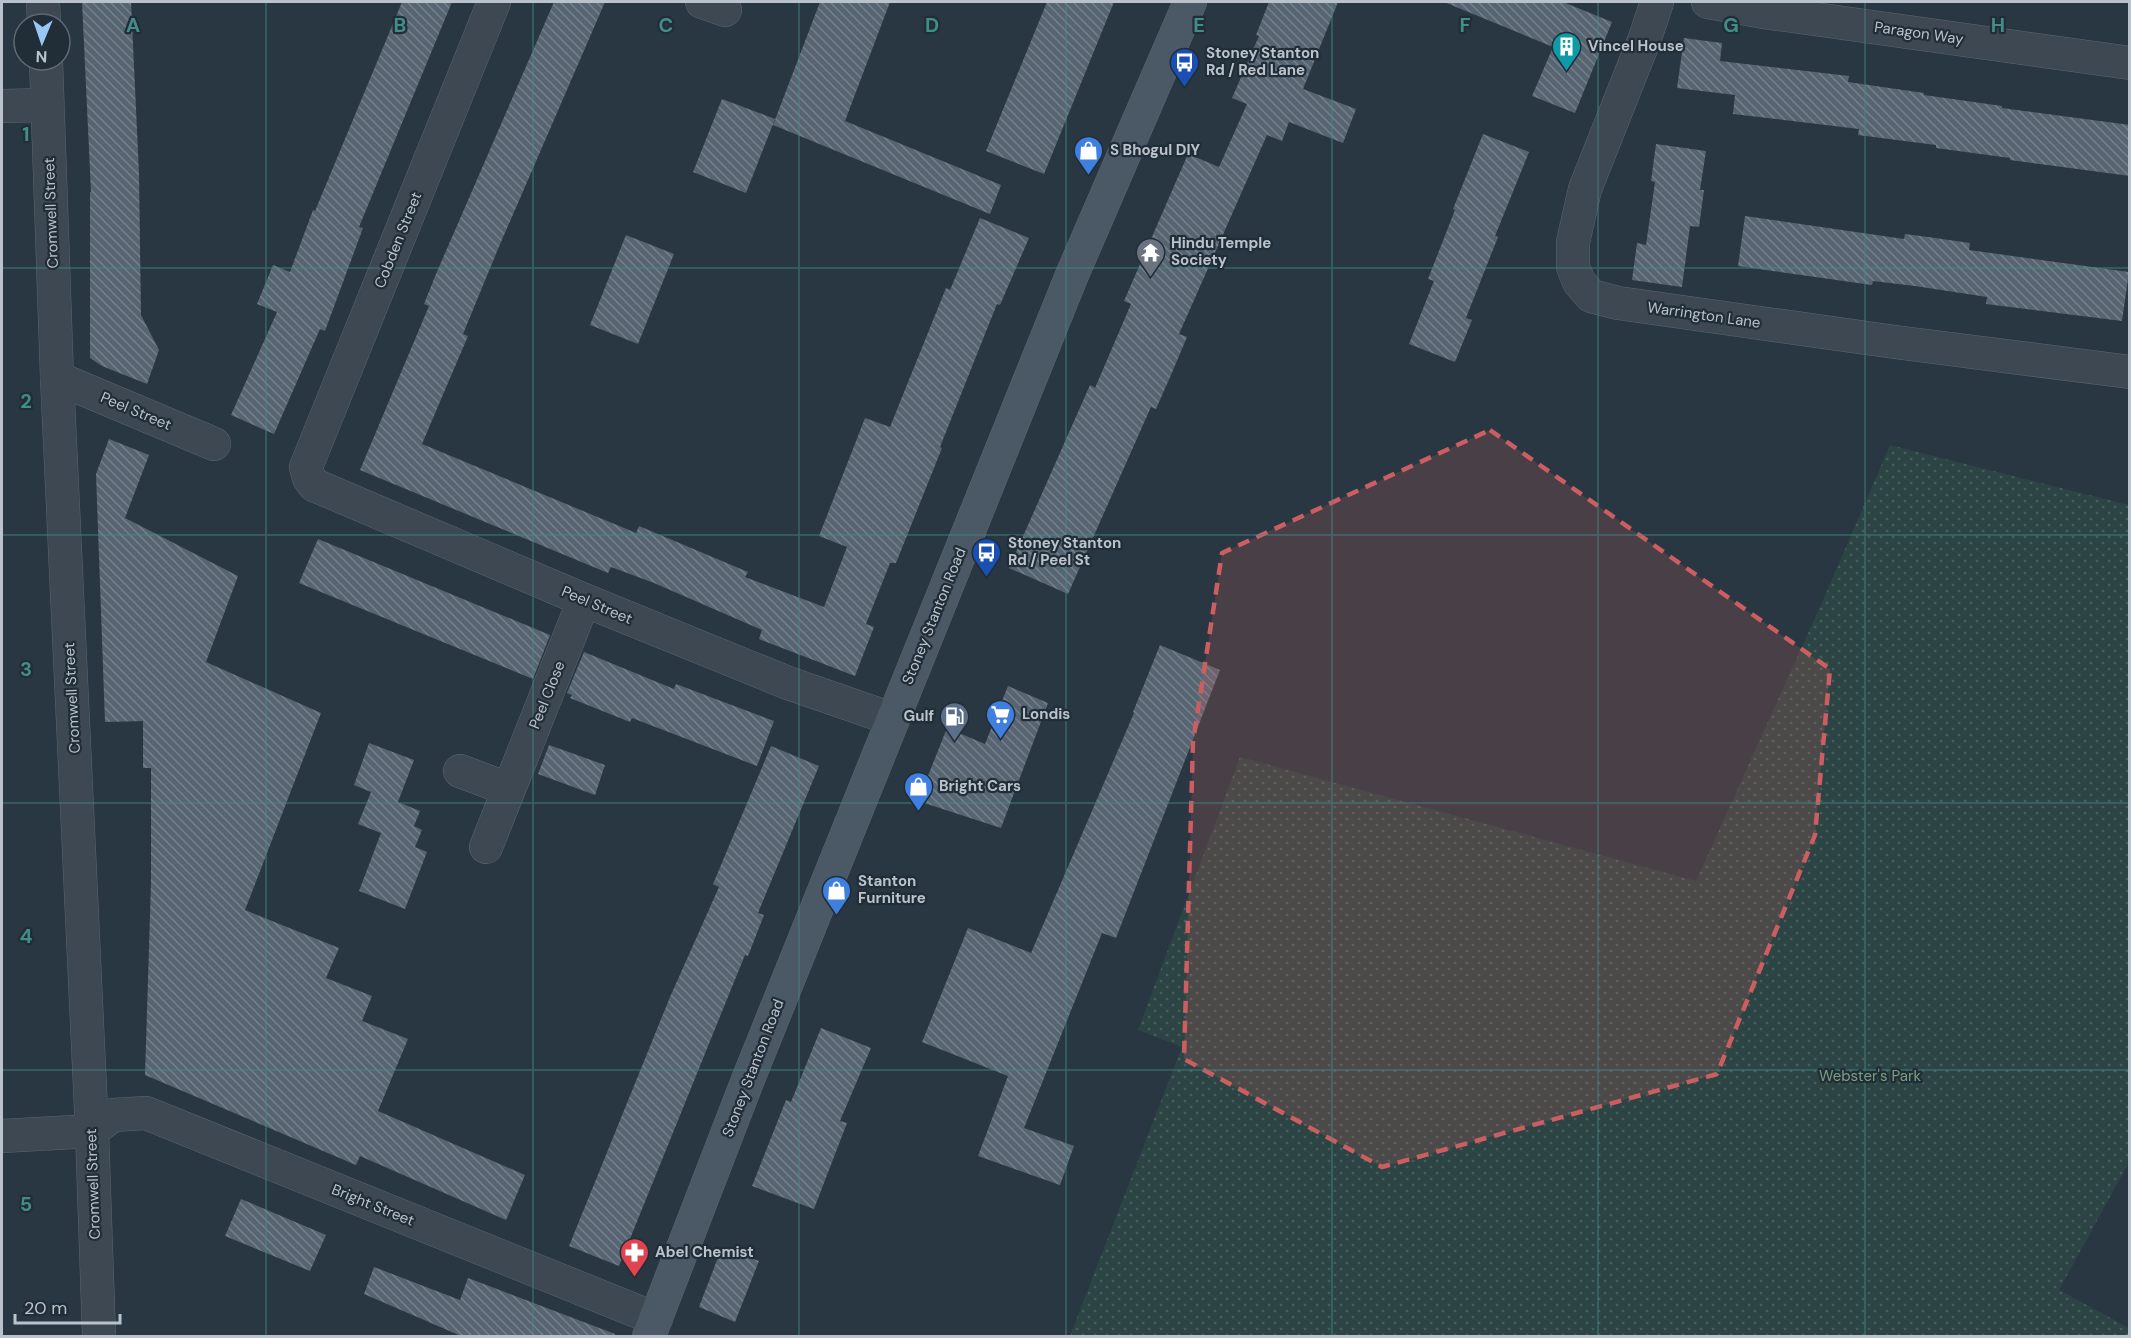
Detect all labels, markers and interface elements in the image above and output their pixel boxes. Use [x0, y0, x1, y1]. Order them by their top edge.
north arrow [12, 12, 72, 72]
text: A [126, 12, 140, 38]
text: B [394, 12, 406, 38]
text: C [659, 12, 673, 38]
text: D [925, 12, 939, 38]
text: E [1193, 12, 1205, 38]
text: F [1459, 12, 1471, 38]
text: G [1723, 12, 1739, 38]
text: H [1991, 12, 2005, 38]
street label: Paragon Way [1873, 17, 1966, 49]
building icon: Vincel House [1551, 30, 1583, 72]
place label: Vincel House [1588, 36, 1684, 56]
place label: Stoney Stanton Rd / Red Lane [1206, 43, 1319, 80]
text: N [35, 46, 48, 67]
bus stop icon: Stoney Stanton Rd / Red Lane [1169, 46, 1201, 88]
text: 1 [22, 121, 30, 147]
shop icon: S Bhogul DIY [1073, 134, 1105, 176]
place label: S Bhogul DIY [1110, 140, 1200, 160]
street label: Cromwell Street [39, 157, 63, 269]
street label: Cobden Street [370, 189, 426, 291]
place label: Hindu Temple Society [1171, 233, 1271, 270]
temple icon: Hindu Temple Society [1134, 236, 1166, 278]
street label: Warrington Lane [1646, 297, 1762, 333]
street label: Peel Street [98, 387, 175, 435]
text: 2 [20, 388, 32, 414]
place label: Stoney Stanton Rd / Peel St [1008, 533, 1121, 570]
bus stop icon: Stoney Stanton Rd / Peel St [971, 536, 1003, 578]
street label: Stoney Stanton Road [897, 545, 971, 687]
street label: Peel Street [559, 581, 636, 629]
street label: Cromwell Street [59, 642, 85, 754]
text: 3 [20, 656, 32, 682]
street label: Peel Close [524, 658, 570, 732]
supermarket icon: Londis [985, 698, 1017, 740]
fuel station icon: Gulf [939, 700, 971, 742]
place label: Londis [1022, 704, 1070, 724]
place label: Gulf [904, 706, 934, 726]
shop icon: Bright Cars [902, 770, 934, 812]
place label: Bright Cars [939, 776, 1021, 796]
place label: Stanton Furniture [858, 871, 926, 908]
shop icon: Stanton Furniture [821, 874, 853, 916]
text: 4 [20, 923, 33, 949]
street label: Stoney Stanton Road [718, 996, 788, 1140]
park label: Webster's Park [1819, 1066, 1922, 1086]
street label: Cromwell Street [81, 1128, 105, 1240]
street label: Bright Street [329, 1179, 417, 1231]
text: 5 [20, 1191, 32, 1217]
pharmacy icon: Abel Chemist [618, 1236, 650, 1278]
place label: Abel Chemist [655, 1242, 754, 1262]
scale bar [15, 1287, 120, 1325]
text: 20 m [24, 1296, 67, 1320]

